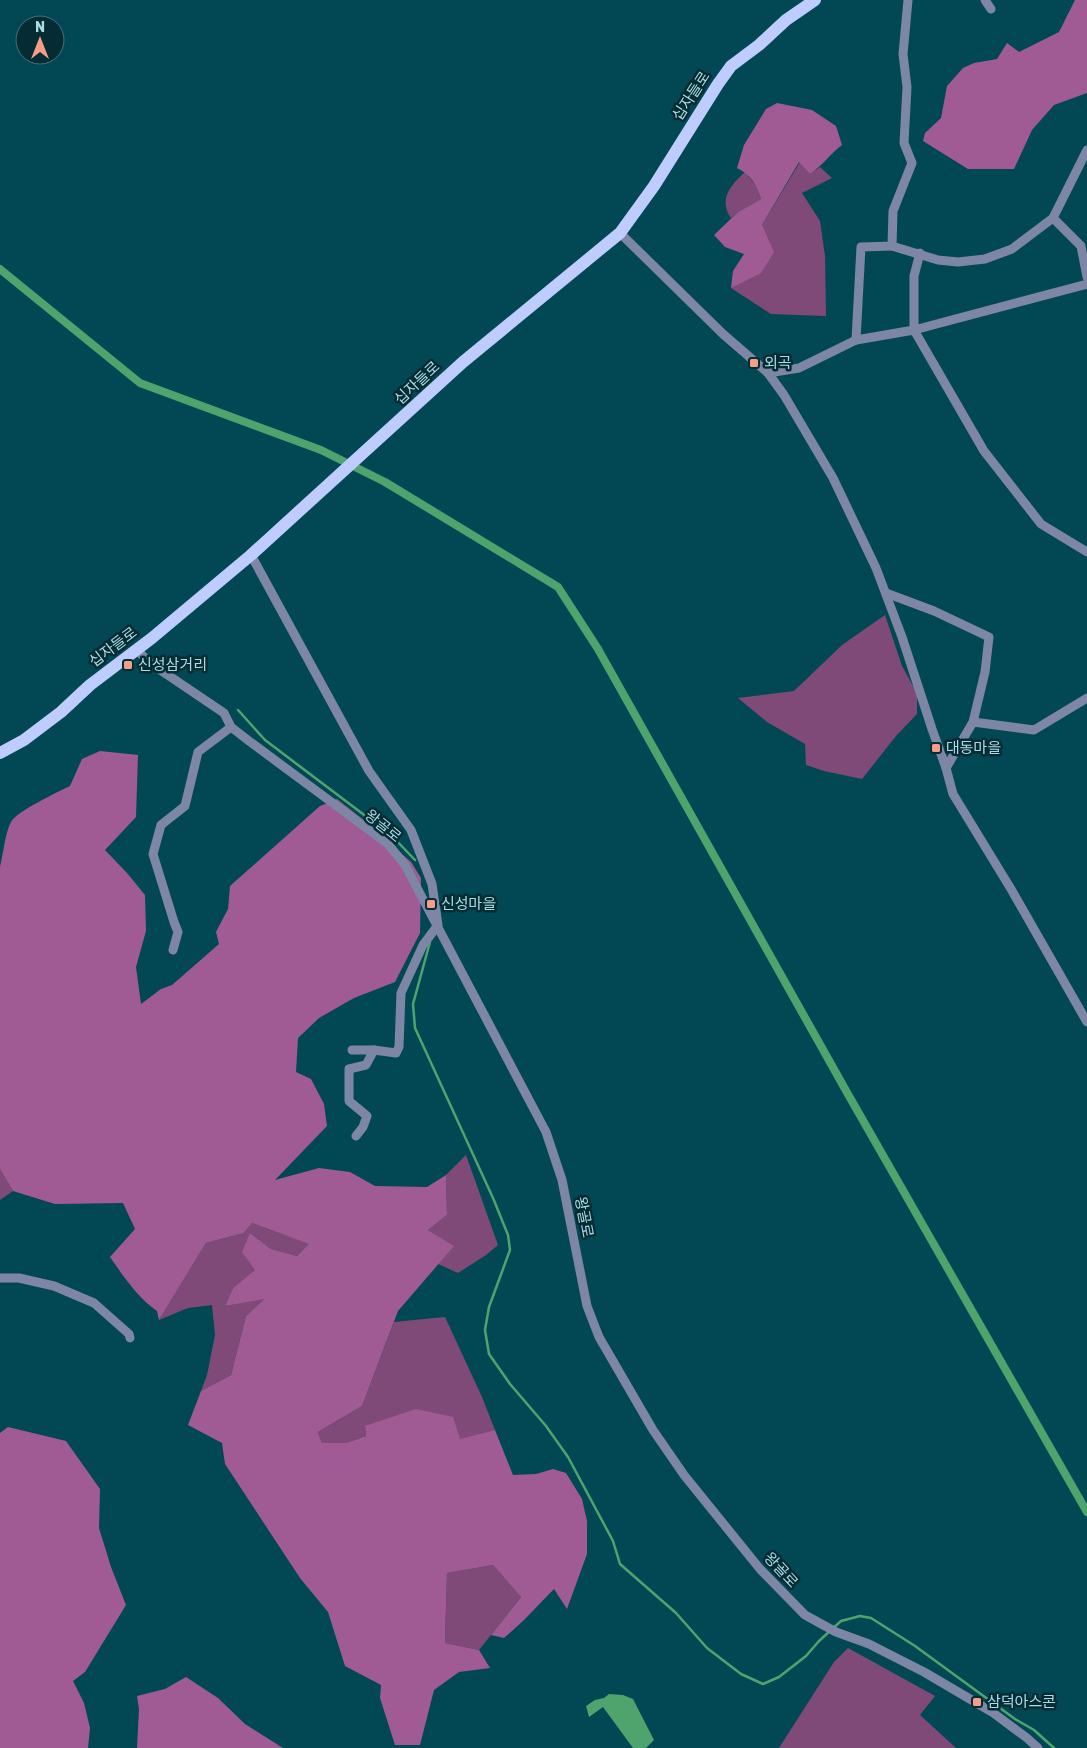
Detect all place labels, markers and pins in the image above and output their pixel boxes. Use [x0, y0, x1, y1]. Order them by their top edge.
place label: 외곡 [764, 354, 792, 372]
marker: 외곡 [748, 357, 760, 369]
place label: 신성삼거리 [138, 656, 207, 674]
marker: 신성삼거리 [122, 659, 134, 671]
place label: 대동마을 [946, 739, 1001, 757]
marker: 대동마을 [930, 742, 942, 754]
place label: 신성마을 [441, 895, 496, 913]
marker: 신성마을 [425, 898, 437, 910]
place label: 삼덕아스콘 [987, 1693, 1056, 1711]
marker: 삼덕아스콘 [971, 1696, 983, 1708]

